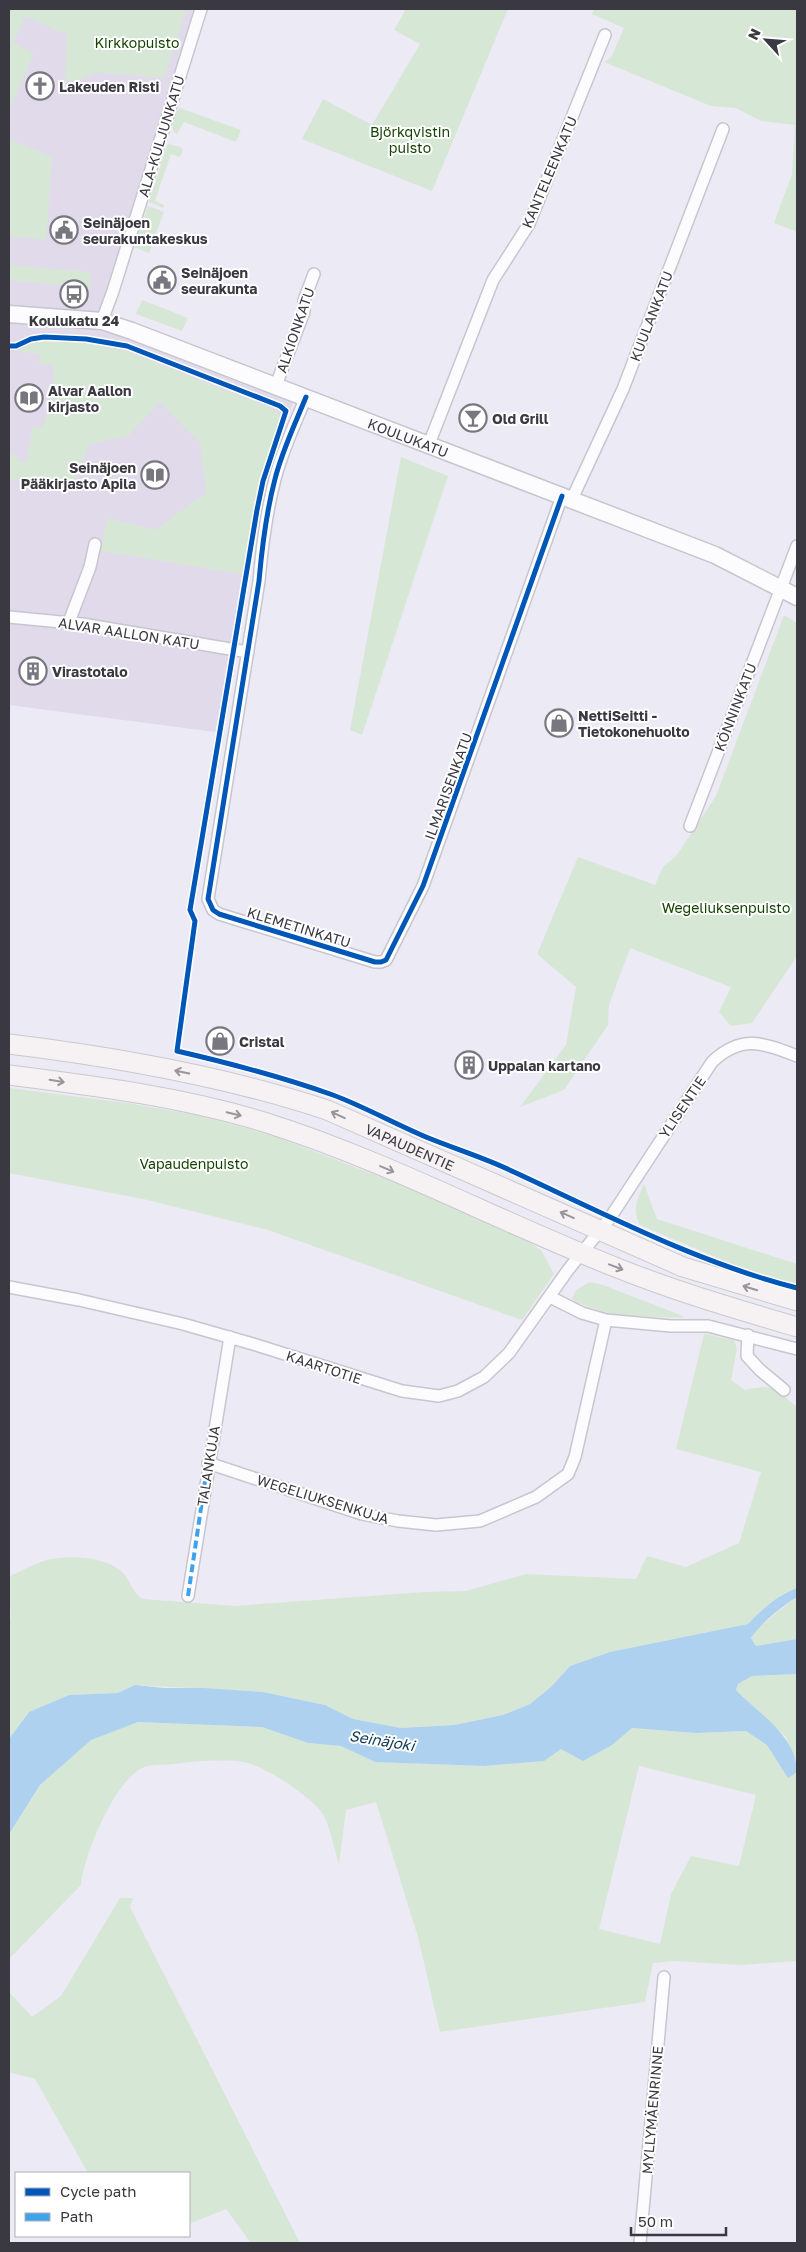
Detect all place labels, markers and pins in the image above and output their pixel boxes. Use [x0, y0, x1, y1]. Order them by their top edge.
church icon: Lakeuden Risti [25, 71, 55, 101]
place label: Lakeuden Risti [59, 78, 159, 95]
place label: Seinäjoen seurakuntakeskus [83, 214, 208, 247]
public building icon: Seinäjoen seurakuntakeskus [49, 215, 79, 245]
place label: Seinäjoen seurakunta [181, 264, 257, 297]
public building icon: Seinäjoen seurakunta [147, 265, 177, 295]
bus stop icon: Koulukatu 24 [59, 279, 89, 309]
place label: Koulukatu 24 [29, 312, 119, 329]
place label: Alvar Aallon kirjasto [48, 382, 131, 415]
library icon: Alvar Aallon kirjasto [14, 383, 44, 413]
bar icon: Old Grill [458, 403, 488, 433]
place label: Old Grill [492, 410, 549, 427]
place label: Seinäjoen Pääkirjasto Apila [21, 459, 136, 492]
library icon: Seinäjoen Pääkirjasto Apila [140, 460, 170, 490]
building icon: Virastotalo [18, 656, 48, 686]
place label: Virastotalo [52, 663, 128, 680]
place label: NettiSeitti - Tietokonehuolto [578, 707, 690, 740]
shop icon: NettiSeitti - Tietokonehuolto [544, 708, 574, 738]
shop icon: Cristal [205, 1026, 235, 1056]
place label: Cristal [239, 1033, 285, 1050]
building icon: Uppalan kartano [454, 1050, 484, 1080]
place label: Uppalan kartano [488, 1057, 601, 1074]

